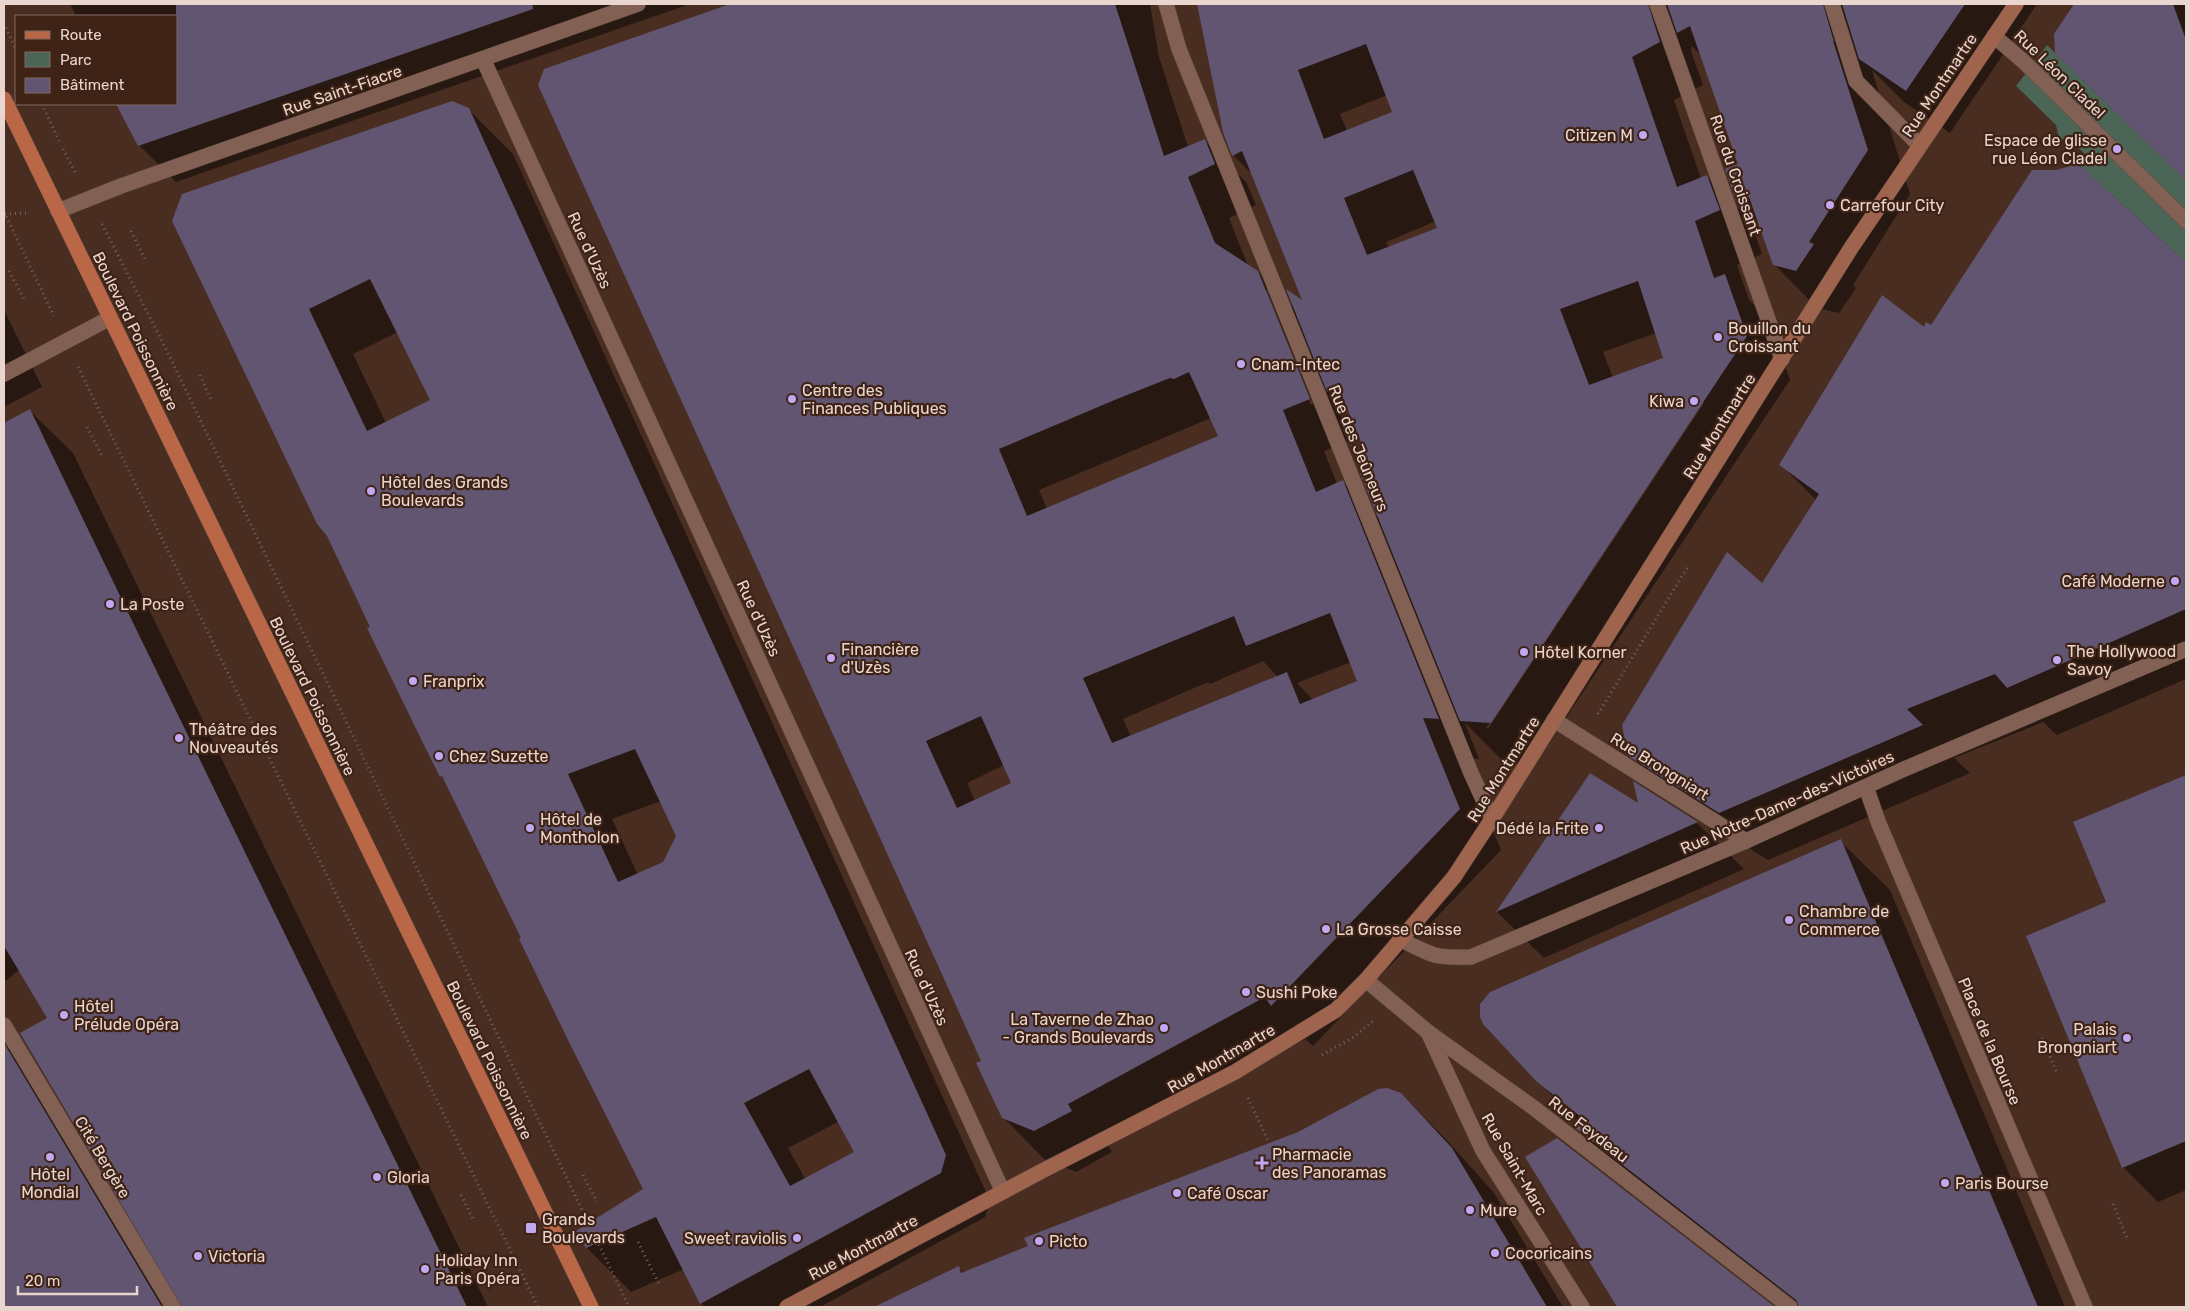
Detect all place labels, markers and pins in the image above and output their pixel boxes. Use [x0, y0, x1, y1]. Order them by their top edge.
place label: Citizen M [1565, 126, 1633, 145]
marker: Citizen M [1637, 129, 1649, 141]
place label: Espace de glisse rue Léon Cladel [1984, 131, 2107, 168]
marker: Espace de glisse rue Léon Cladel [2111, 143, 2123, 155]
place label: Carrefour City [1840, 196, 1945, 215]
marker: Carrefour City [1824, 199, 1836, 211]
place label: Bouillon du Croissant [1728, 319, 1811, 356]
marker: Bouillon du Croissant [1712, 331, 1724, 343]
place label: Cnam-Intec [1251, 355, 1340, 374]
marker: Cnam-Intec [1235, 358, 1247, 370]
place label: Centre des Finances Publiques [802, 381, 947, 418]
place label: Kiwa [1649, 392, 1684, 411]
marker: Centre des Finances Publiques [786, 393, 798, 405]
marker: Kiwa [1688, 395, 1700, 407]
place label: Hôtel des Grands Boulevards [381, 473, 508, 510]
marker: Hôtel des Grands Boulevards [365, 485, 377, 497]
place label: Café Moderne [2062, 572, 2165, 591]
marker: Café Moderne [2169, 575, 2181, 587]
place label: La Poste [120, 595, 185, 614]
marker: La Poste [104, 598, 116, 610]
place label: Financière d'Uzès [841, 640, 919, 677]
place label: The Hollywood Savoy [2067, 642, 2176, 679]
place label: Hôtel Korner [1534, 643, 1627, 662]
marker: Hôtel Korner [1518, 646, 1530, 658]
marker: Financière d'Uzès [825, 652, 837, 664]
marker: The Hollywood Savoy [2051, 654, 2063, 666]
place label: Franprix [423, 672, 485, 691]
marker: Franprix [407, 675, 419, 687]
place label: Théâtre des Nouveautés [189, 720, 278, 757]
marker: Théâtre des Nouveautés [173, 732, 185, 744]
place label: Chez Suzette [449, 747, 548, 766]
marker: Chez Suzette [433, 750, 445, 762]
place label: Hôtel de Montholon [540, 810, 619, 847]
place label: Dédé la Frite [1496, 819, 1589, 838]
marker: Hôtel de Montholon [524, 822, 536, 834]
marker: Dédé la Frite [1593, 822, 1605, 834]
place label: Chambre de Commerce [1799, 902, 1889, 939]
marker: Chambre de Commerce [1783, 914, 1795, 926]
place label: La Grosse Caisse [1336, 920, 1462, 939]
marker: La Grosse Caisse [1320, 923, 1332, 935]
place label: Sushi Poke [1256, 983, 1337, 1002]
marker: Sushi Poke [1240, 986, 1252, 998]
place label: Hôtel Prélude Opéra [74, 997, 179, 1034]
marker: Hôtel Prélude Opéra [58, 1009, 70, 1021]
place label: La Taverne de Zhao - Grands Boulevards [1002, 1010, 1154, 1047]
place label: Palais Brongniart [2037, 1020, 2117, 1057]
marker: La Taverne de Zhao - Grands Boulevards [1158, 1022, 1170, 1034]
marker: Palais Brongniart [2121, 1032, 2133, 1044]
place label: Pharmacie des Panoramas [1272, 1145, 1386, 1182]
marker: Hôtel Mondial [44, 1151, 56, 1163]
marker: Pharmacie des Panoramas [1256, 1157, 1268, 1169]
place label: Hôtel Mondial [21, 1165, 79, 1202]
place label: Gloria [387, 1168, 430, 1187]
marker: Gloria [371, 1171, 383, 1183]
place label: Paris Bourse [1955, 1174, 2049, 1193]
marker: Paris Bourse [1939, 1177, 1951, 1189]
place label: Café Oscar [1187, 1184, 1268, 1203]
marker: Café Oscar [1171, 1187, 1183, 1199]
place label: Mure [1480, 1201, 1517, 1220]
marker: Mure [1464, 1204, 1476, 1216]
place label: Grands Boulevards [542, 1210, 625, 1247]
marker: Grands Boulevards [524, 1221, 538, 1235]
place label: Sweet raviolis [684, 1229, 787, 1248]
marker: Sweet raviolis [791, 1232, 803, 1244]
place label: Picto [1049, 1232, 1087, 1251]
marker: Picto [1033, 1235, 1045, 1247]
place label: Cocoricains [1505, 1244, 1592, 1263]
place label: Victoria [208, 1247, 265, 1266]
marker: Cocoricains [1489, 1247, 1501, 1259]
marker: Victoria [192, 1250, 204, 1262]
place label: Holiday Inn Paris Opéra [435, 1251, 520, 1288]
marker: Holiday Inn Paris Opéra [419, 1263, 431, 1275]

